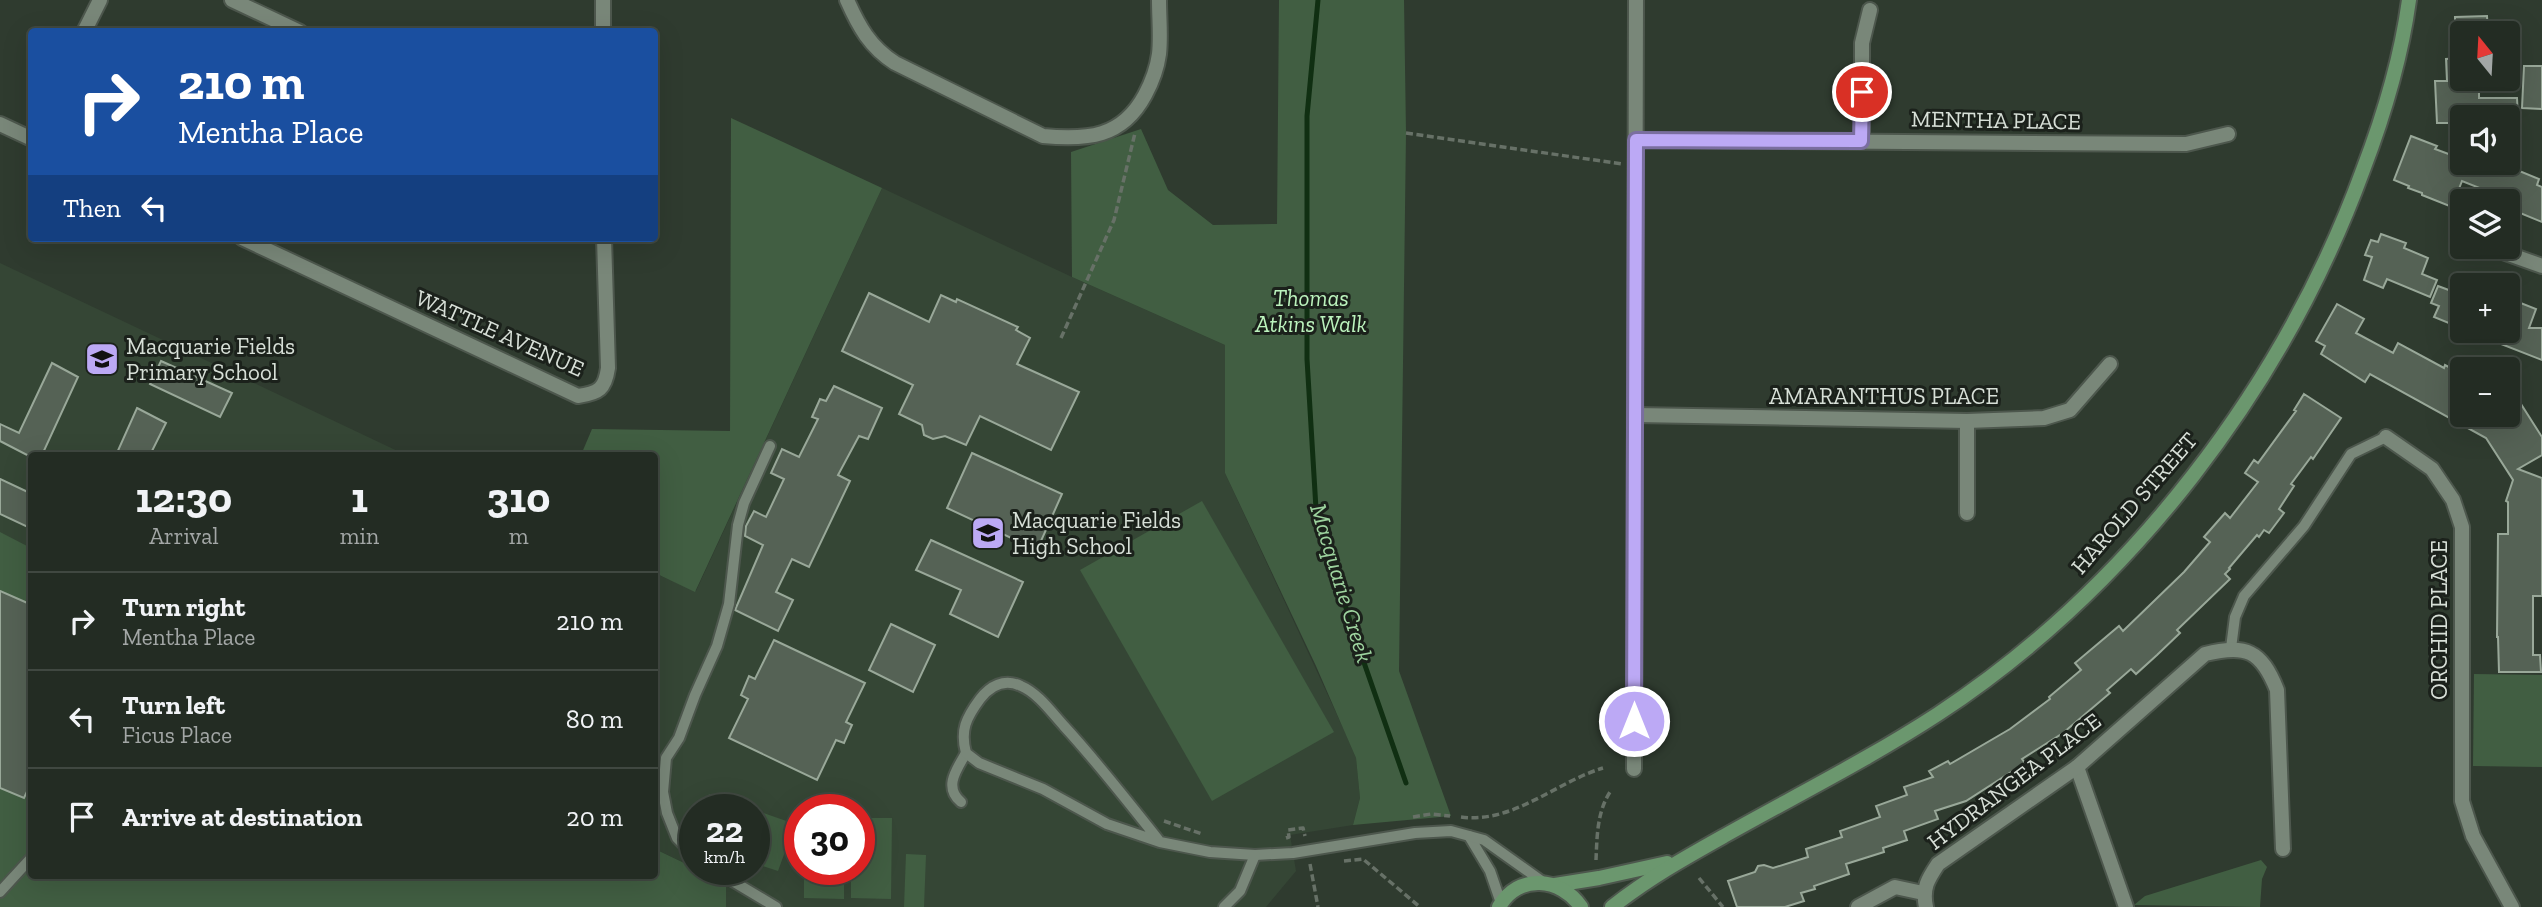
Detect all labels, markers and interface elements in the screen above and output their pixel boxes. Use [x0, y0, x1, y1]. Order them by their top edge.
north arrow [2450, 21, 2520, 91]
map controls [2450, 21, 2520, 427]
text: 210 m [178, 53, 304, 112]
icon: right [63, 56, 154, 147]
pin [1832, 62, 1892, 122]
icon: arrive [1843, 73, 1881, 111]
street label: MENTHA PLACE [1911, 105, 2081, 135]
button: sound [2450, 105, 2520, 175]
text: Mentha Place [178, 113, 364, 151]
icon: left [135, 189, 173, 227]
button: layers [2450, 189, 2520, 259]
text: Then [63, 192, 121, 224]
button: + [2450, 273, 2520, 343]
street label: WATTLE AVENUE [411, 283, 589, 383]
park label: Thomas Atkins Walk [1254, 284, 1367, 338]
place label: Macquarie Fields Primary School [126, 332, 295, 386]
school or university icon: Macquarie Fields Primary School [83, 340, 121, 378]
button: − [2450, 357, 2520, 427]
street label: AMARANTHUS PLACE [1769, 382, 1999, 410]
street label: HAROLD STREET [2065, 426, 2203, 580]
text: 12:30 [136, 472, 232, 523]
text: 1 [351, 472, 368, 523]
text: 310 [487, 472, 550, 523]
water label: Macquarie Creek [1304, 500, 1380, 666]
place label: Macquarie Fields High School [1012, 506, 1181, 560]
school or university icon: Macquarie Fields High School [969, 514, 1007, 552]
text: Arrival [149, 522, 219, 550]
text: min [340, 522, 379, 550]
text: m [509, 522, 529, 550]
street label: ORCHID PLACE [2425, 540, 2453, 700]
text: Turn right [122, 591, 245, 623]
icon: right [63, 602, 101, 640]
text: 210 m [556, 605, 623, 637]
text: Mentha Place [122, 623, 255, 651]
position arrow [1597, 684, 1671, 758]
text: Turn left [122, 689, 225, 721]
icon: left [63, 700, 101, 738]
text: 80 m [566, 703, 623, 735]
street label: HYDRANGEA PLACE [1922, 707, 2106, 855]
text: Ficus Place [122, 721, 232, 749]
speed limit sign: 30 [784, 794, 875, 885]
icon: arrive [63, 798, 101, 836]
text: Arrive at destination [122, 801, 362, 833]
text: 20 m [566, 801, 623, 833]
text: 22 [706, 809, 743, 851]
text: km/h [704, 846, 745, 868]

